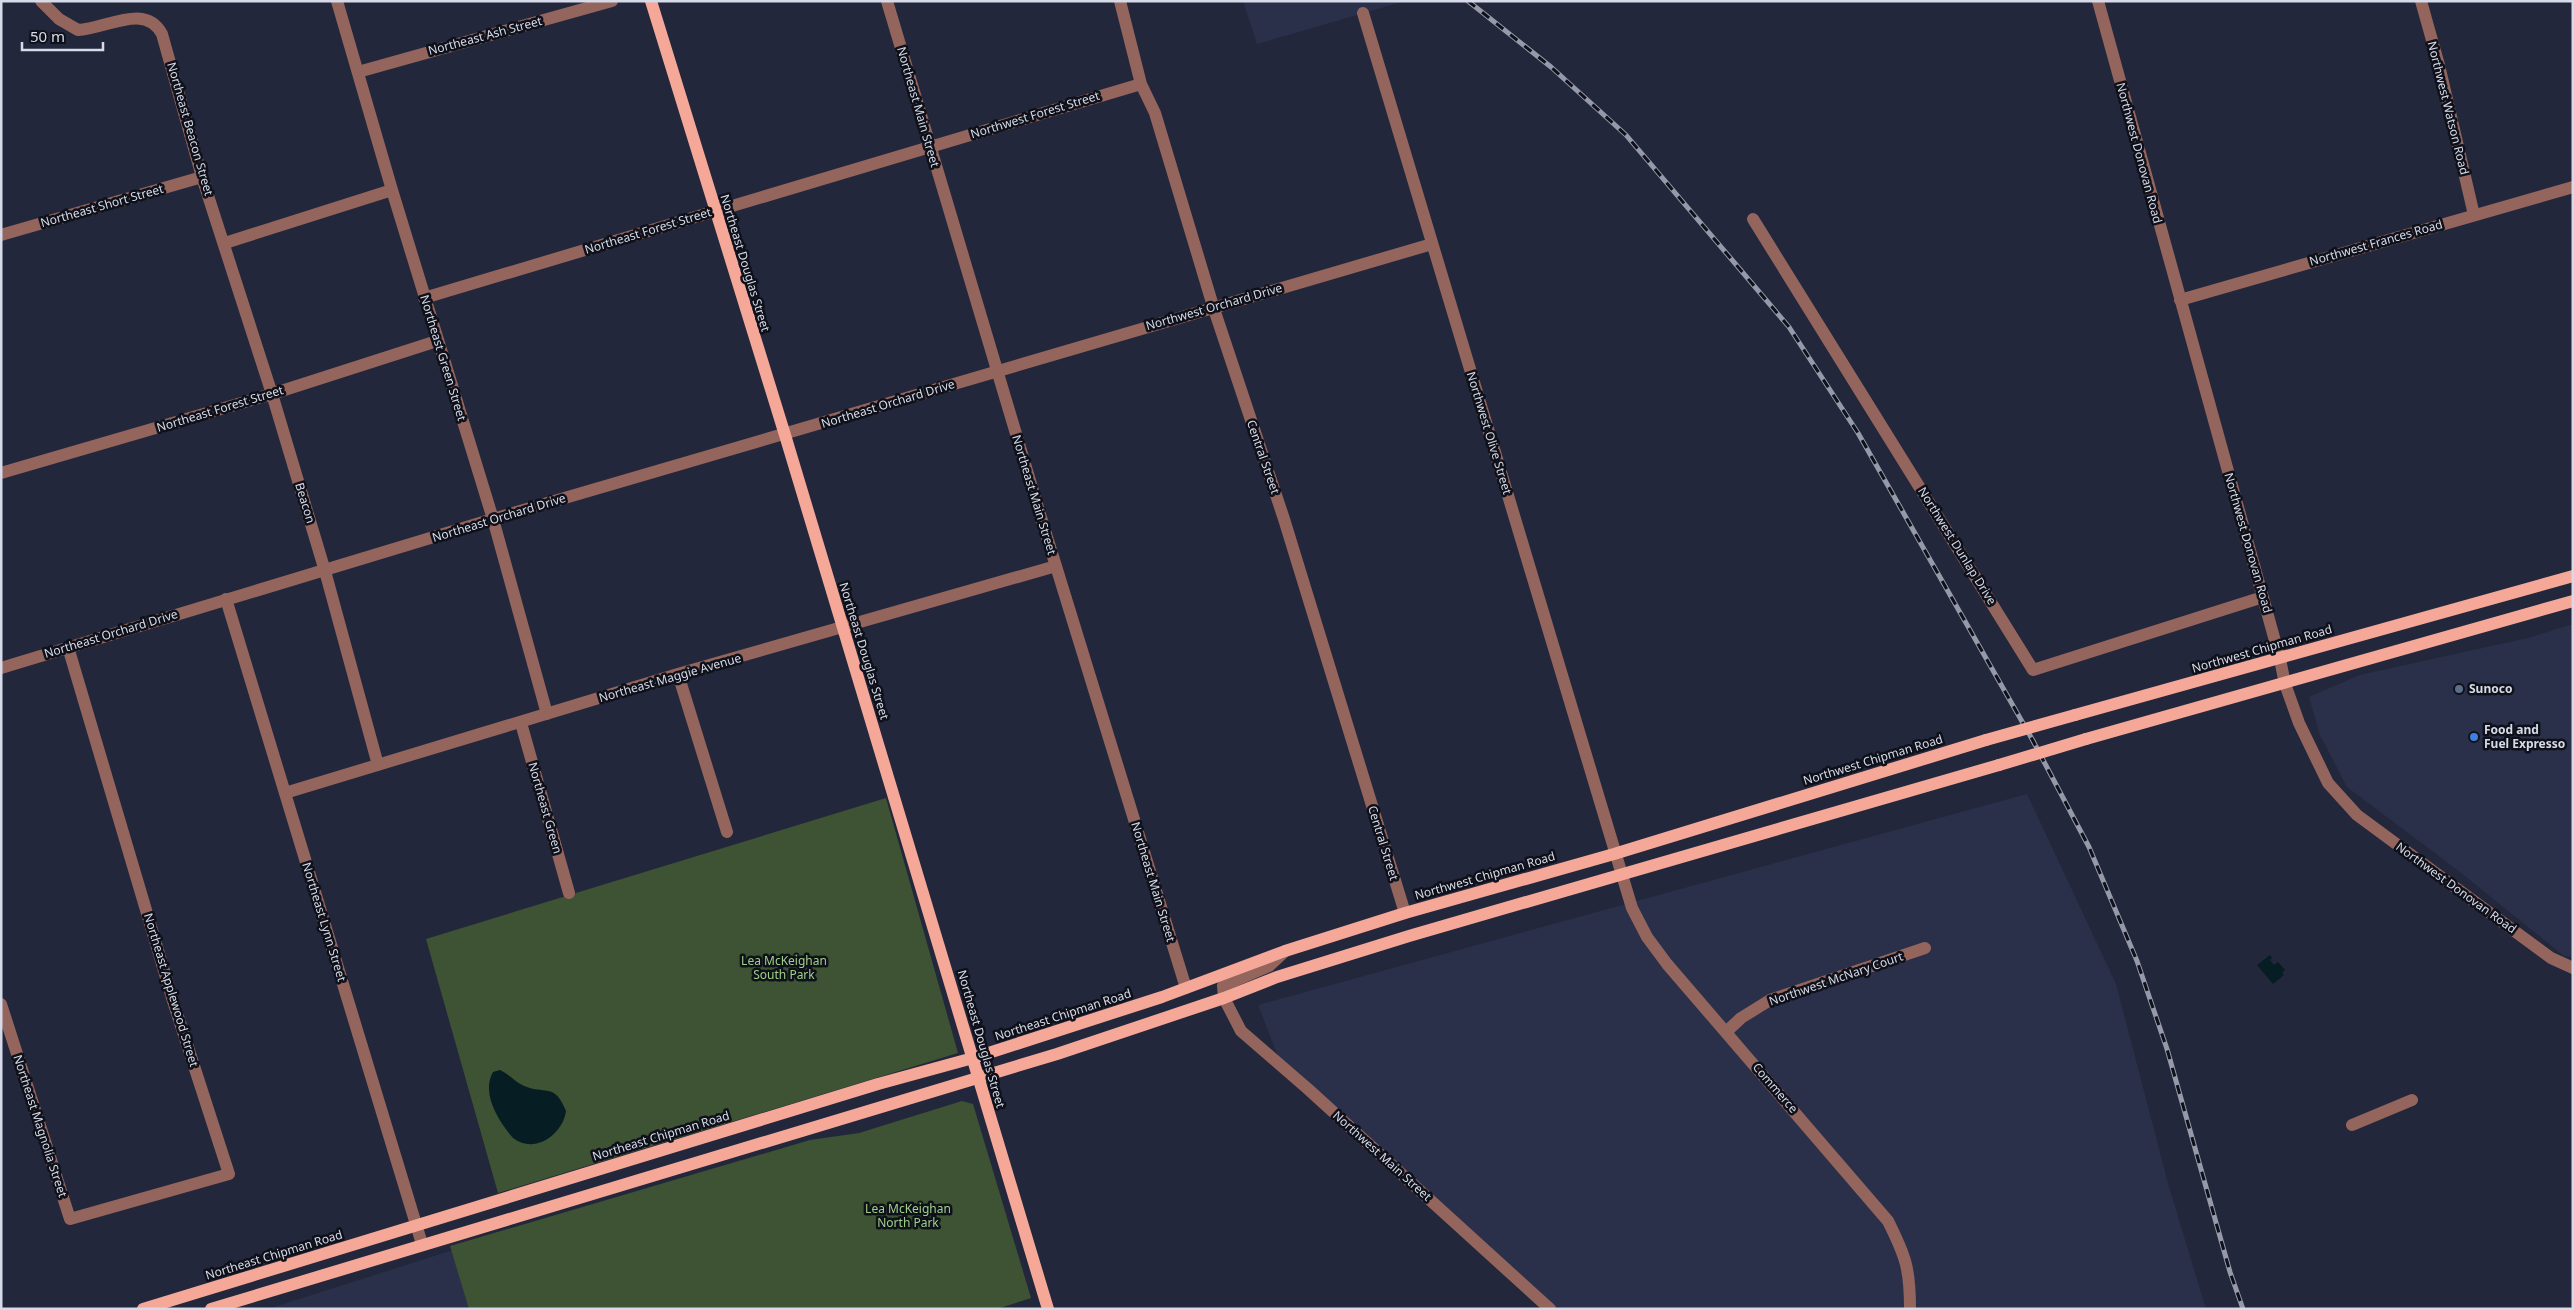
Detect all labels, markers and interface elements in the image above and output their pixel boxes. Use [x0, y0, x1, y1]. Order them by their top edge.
street label: Northeast Ash Street [426, 12, 544, 59]
scale bar [22, 20, 104, 52]
text: 50 m [30, 26, 65, 46]
street label: Northwest Watson Road [2424, 39, 2473, 176]
street label: Northeast Main Street [893, 45, 944, 170]
street label: Northeast Beacon Street [163, 60, 218, 198]
street label: Northwest Donovan Road [2112, 81, 2166, 225]
street label: Northwest Forest Street [968, 87, 1102, 142]
street label: Northeast Short Street [38, 180, 166, 231]
street label: Northeast Douglas Street [716, 192, 775, 334]
street label: Northeast Forest Street [583, 203, 714, 258]
street label: Northwest Frances Road [2307, 215, 2444, 270]
street label: Northwest Orchard Drive [1144, 279, 1284, 334]
street label: Northeast Green Street [416, 293, 471, 424]
street label: Northwest Olive Street [1463, 369, 1516, 497]
street label: Northeast Orchard Drive [819, 375, 957, 432]
street label: Northeast Forest Street [155, 381, 286, 436]
street label: Central Street [1243, 418, 1284, 497]
street label: Northeast Main Street [1008, 433, 1061, 558]
street label: Northwest Donovan Road [2220, 471, 2277, 615]
street label: Beacon [291, 480, 320, 525]
street label: Northwest Dunlap Drive [1914, 484, 2001, 608]
street label: Northeast Orchard Drive [430, 489, 568, 546]
street label: Northeast Douglas Street [835, 580, 894, 722]
street label: Northeast Orchard Drive [42, 605, 180, 662]
street label: Northwest Chipman Road [2190, 620, 2334, 677]
street label: Northeast Maggie Avenue [597, 649, 743, 706]
place label: Sunoco [2469, 680, 2512, 697]
marker: Sunoco [2453, 683, 2465, 695]
place label: Food and Fuel Expresso [2484, 721, 2565, 752]
street label: Northwest Chipman Road [1801, 730, 1945, 789]
marker: Food and Fuel Expresso [2468, 731, 2480, 743]
street label: Northeast Green [524, 760, 567, 855]
street label: Central Street [1364, 803, 1403, 883]
street label: Northeast Main Street [1127, 820, 1180, 945]
street label: Northwest Donovan Road [2393, 838, 2520, 937]
street label: Northwest Chipman Road [1413, 847, 1557, 904]
street label: Northeast Lynn Street [298, 860, 351, 984]
street label: Northeast Applewood Street [140, 911, 203, 1069]
street label: Northwest McNary Court [1767, 947, 1906, 1009]
park label: Lea McKeighan South Park [741, 952, 827, 983]
street label: Northeast Douglas Street [954, 968, 1010, 1110]
street label: Northeast Chipman Road [992, 984, 1133, 1045]
street label: Northeast Magnolia Street [9, 1052, 72, 1200]
street label: Commerce [1749, 1059, 1802, 1117]
street label: Northeast Chipman Road [590, 1107, 732, 1164]
street label: Northwest Main Street [1329, 1107, 1436, 1205]
park label: Lea McKeighan North Park [865, 1200, 951, 1231]
street label: Northeast Chipman Road [203, 1226, 345, 1283]

